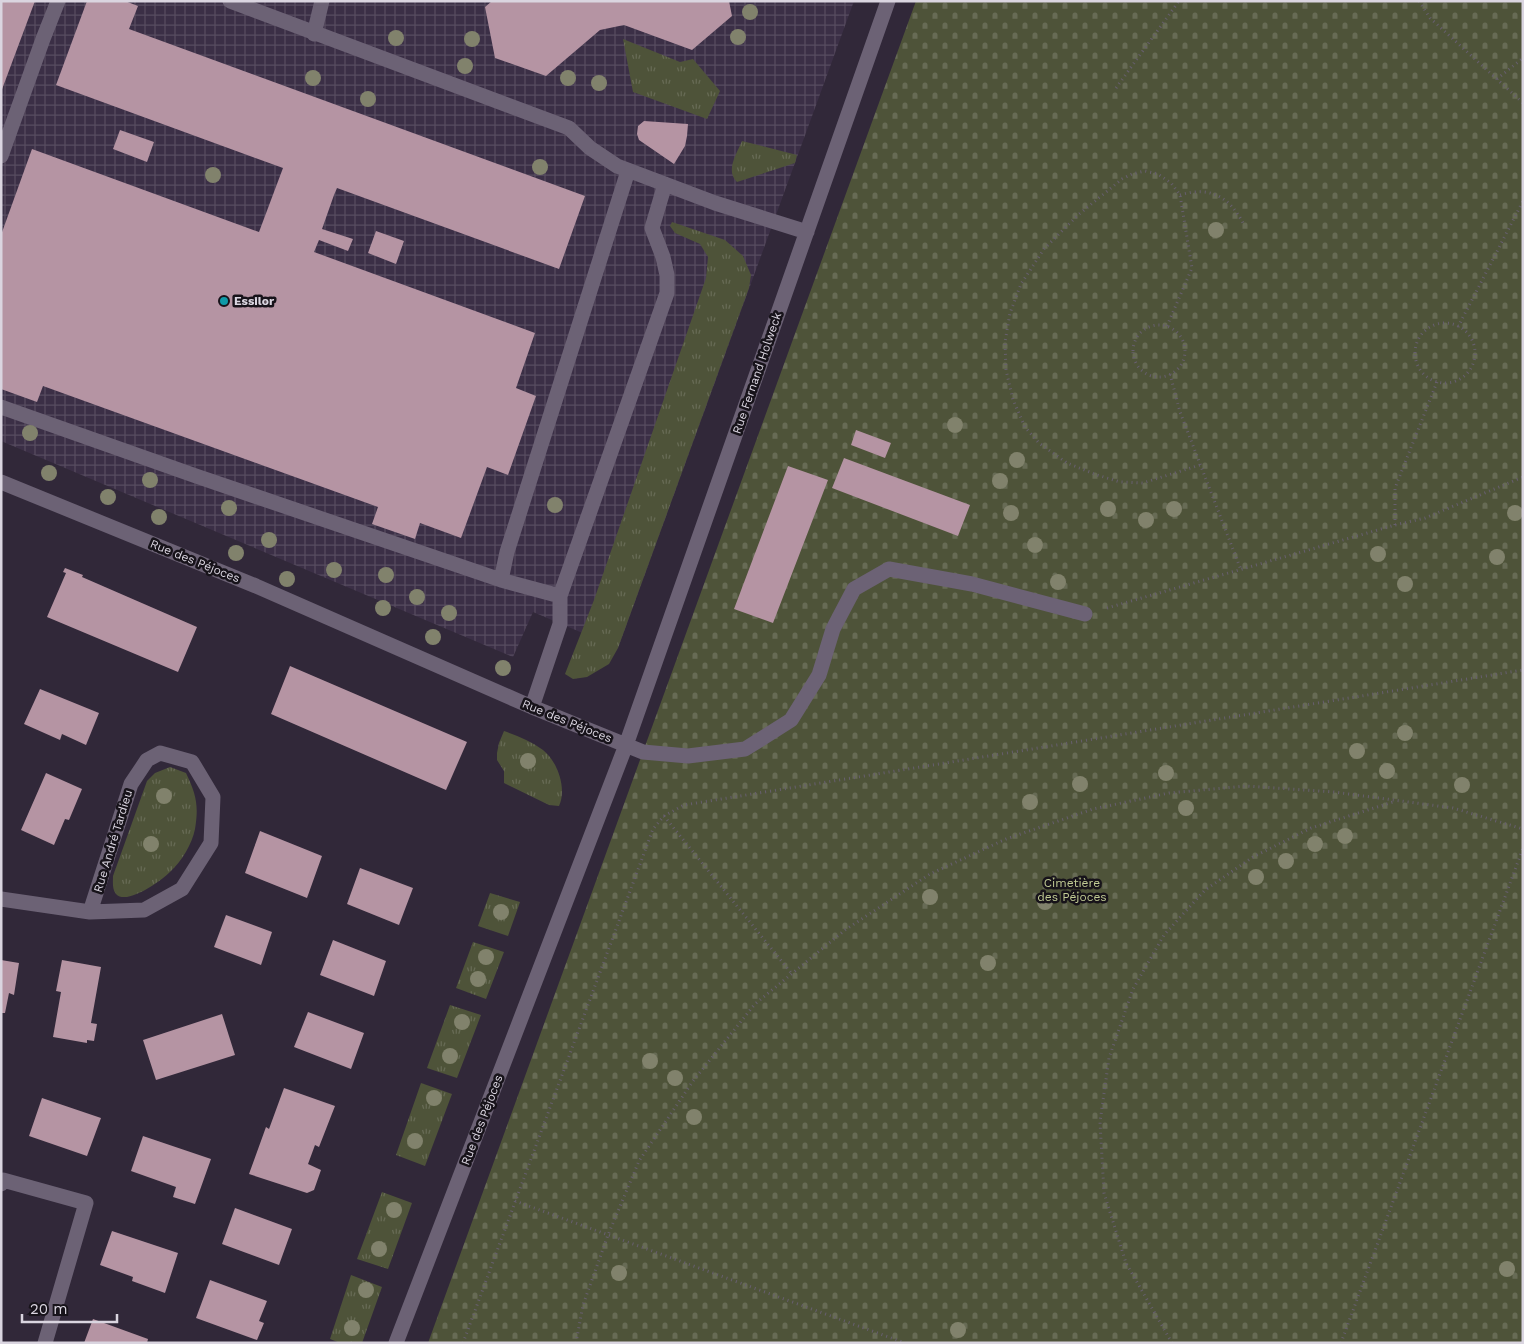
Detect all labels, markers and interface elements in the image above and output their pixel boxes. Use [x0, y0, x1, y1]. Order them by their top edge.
place label: Essilor [234, 294, 275, 308]
marker: Essilor [218, 295, 230, 307]
street label: Rue Fernand Holweck [730, 310, 784, 436]
street label: Rue des Péjoces [148, 537, 242, 585]
street label: Rue des Péjoces [520, 697, 614, 745]
street label: Rue André Tardieu [91, 788, 135, 894]
park label: Cimetière des Péjoces [1037, 876, 1107, 904]
street label: Rue des Péjoces [458, 1073, 506, 1167]
scale bar [22, 1292, 118, 1324]
text: 20 m [30, 1300, 68, 1318]

